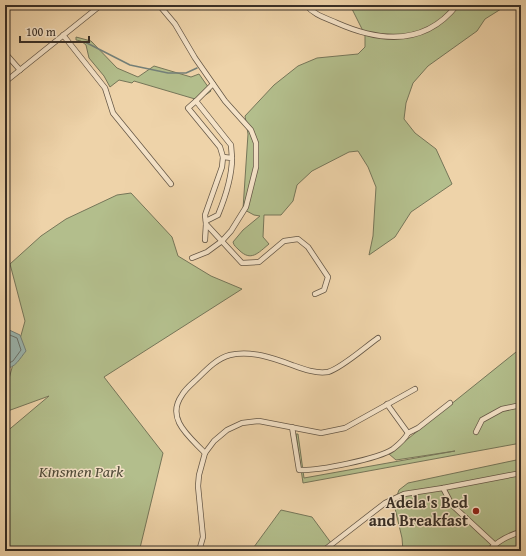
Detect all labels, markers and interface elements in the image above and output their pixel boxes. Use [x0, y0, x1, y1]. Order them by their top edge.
scale bar [20, 18, 89, 44]
text: 100 m [26, 23, 56, 40]
park label: Kinsmen Park [38, 459, 124, 483]
place label: Adela's Bed and Breakfast [369, 490, 469, 532]
marker: Adela's Bed and Breakfast [471, 506, 481, 516]

